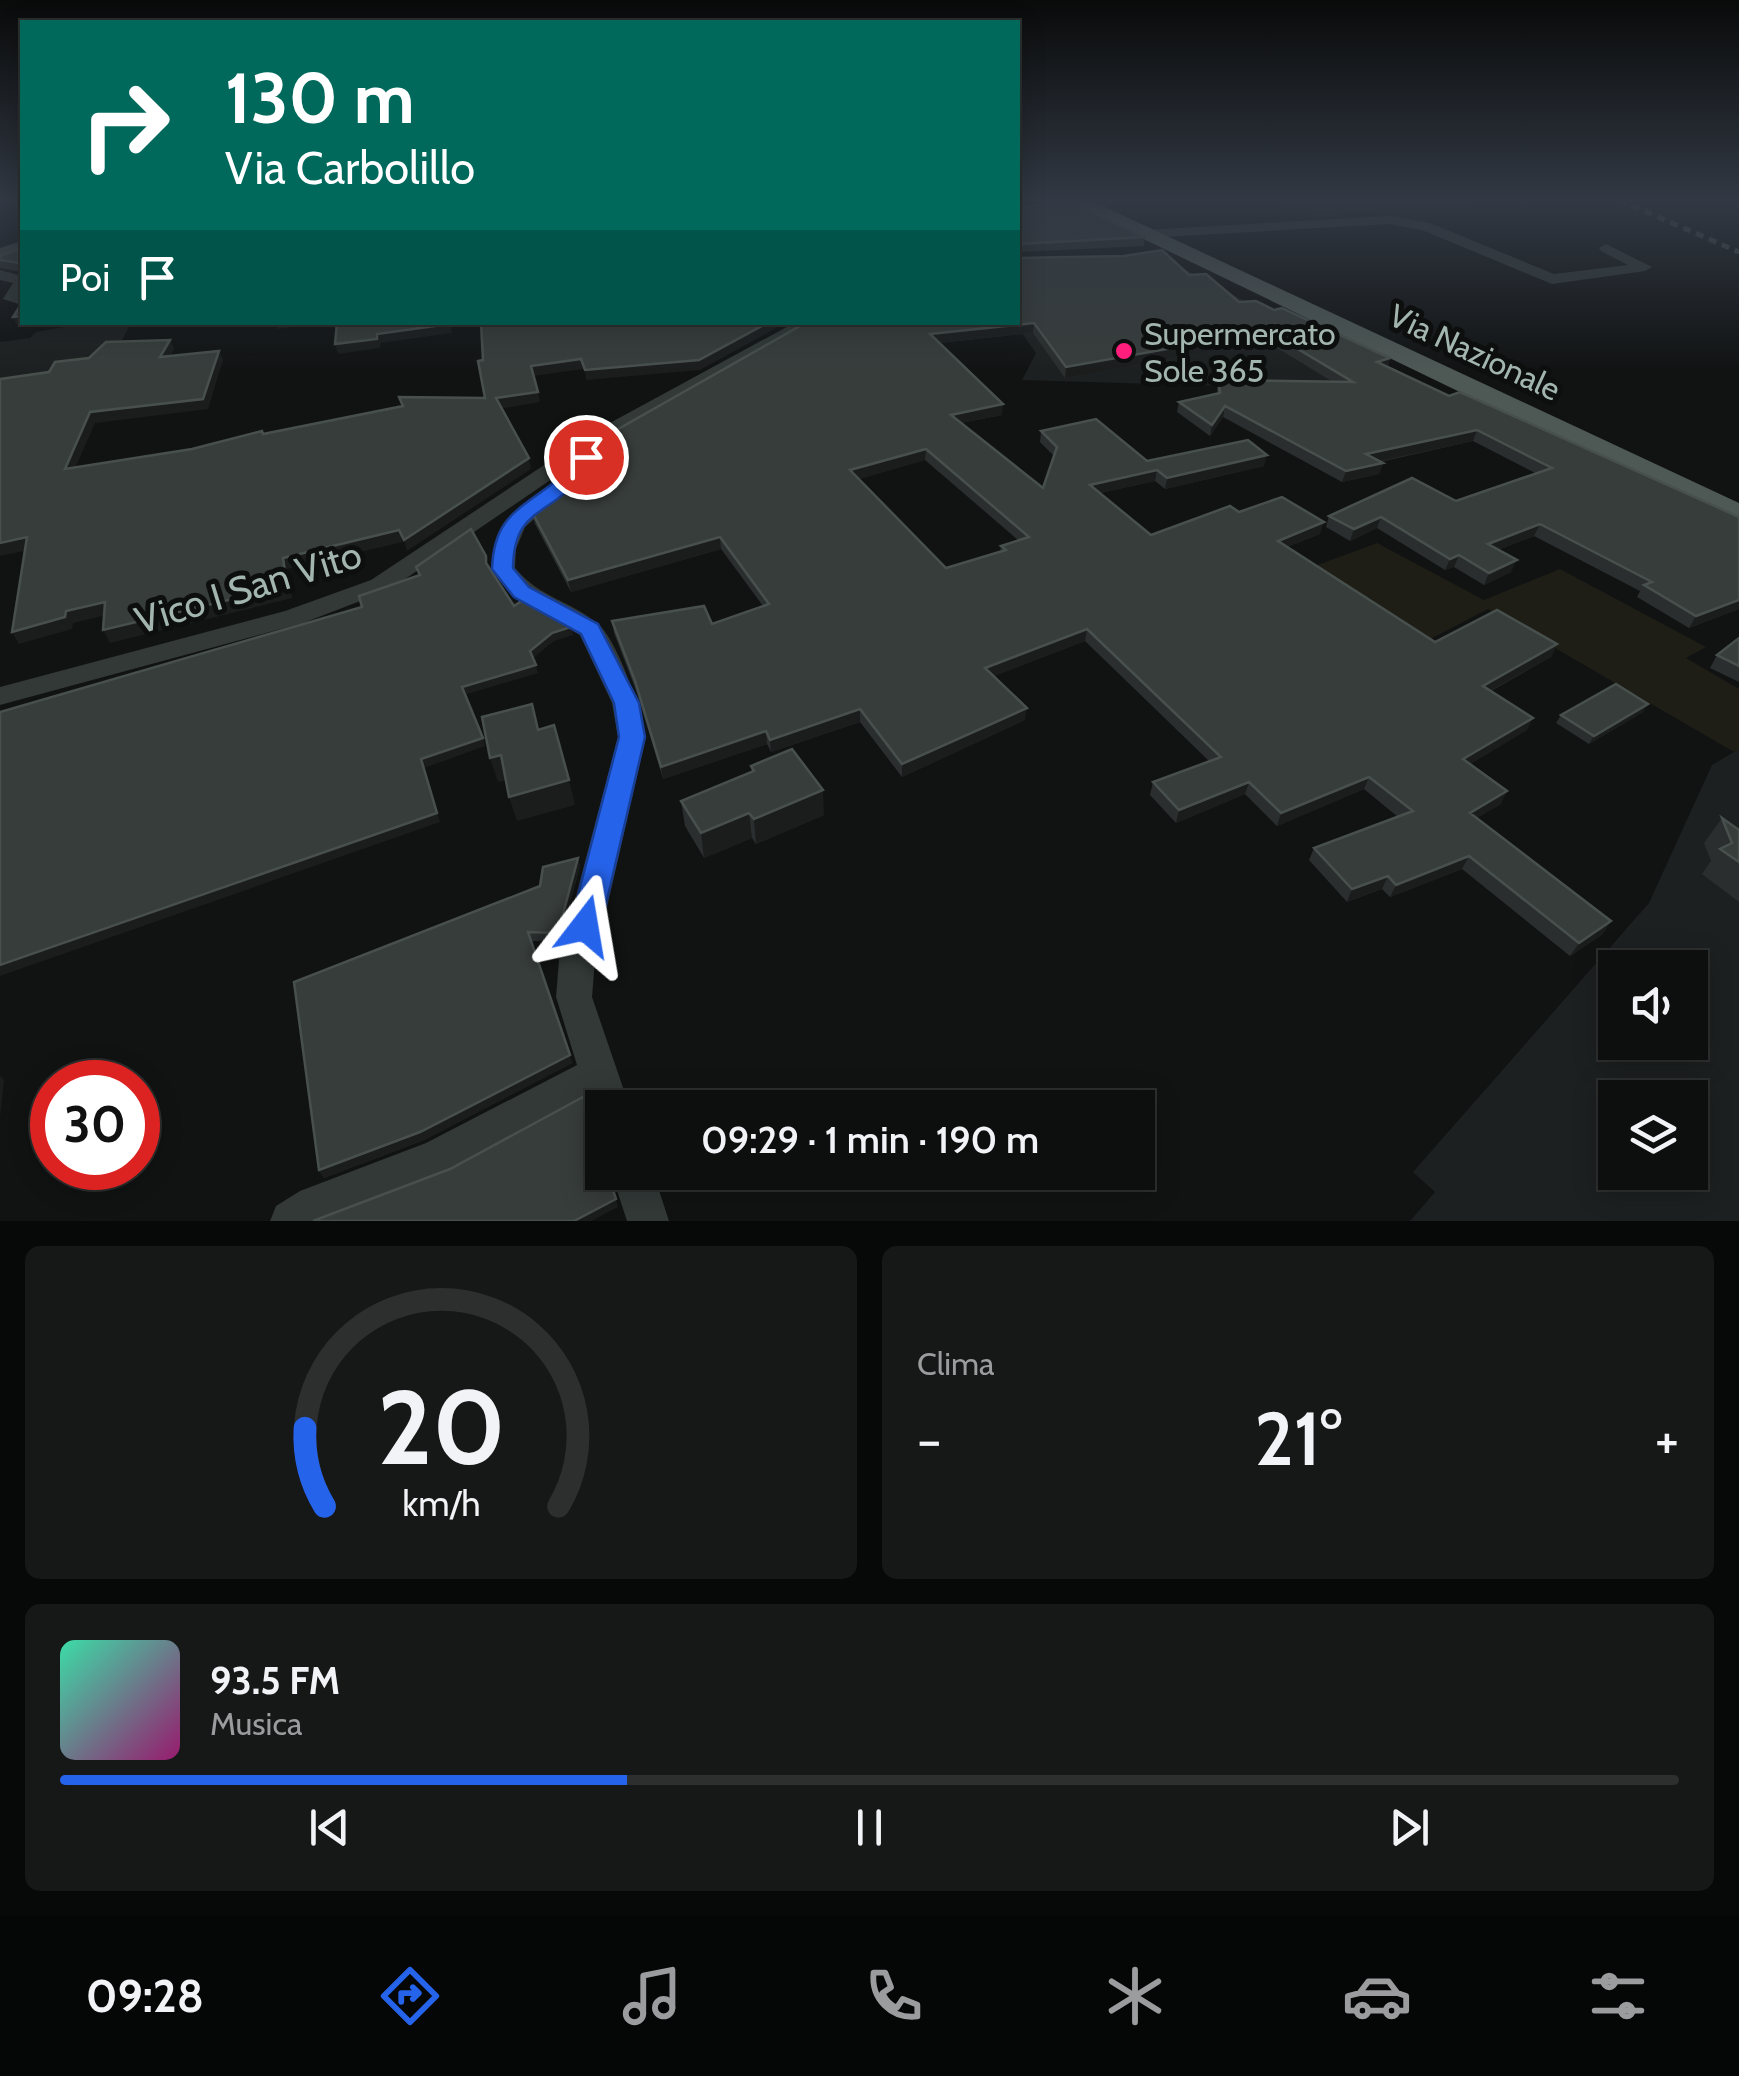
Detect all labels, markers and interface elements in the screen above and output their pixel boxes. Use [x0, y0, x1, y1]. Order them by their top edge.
text: 130 m [225, 55, 415, 141]
icon: right [60, 60, 190, 190]
text: Via Carbolillo [225, 141, 475, 195]
icon: arrive [130, 250, 185, 305]
text: Poi [60, 254, 110, 301]
street label: Via Nazionale [1383, 295, 1567, 409]
place label: Supermercato Sole 365 [1144, 314, 1336, 390]
marker: Supermercato Sole 365 [1113, 340, 1135, 362]
pin [544, 415, 629, 500]
icon: arrive [559, 430, 614, 485]
street label: Vico I San Vito [129, 530, 367, 644]
position arrow [533, 874, 637, 978]
map controls [1598, 950, 1708, 1190]
button: sound [1598, 950, 1708, 1060]
speed limit sign: 30 [30, 1060, 160, 1190]
button: layers [1598, 1080, 1708, 1190]
text: 09:29 · 1 min · 190 m [701, 1116, 1039, 1163]
text: Clima [917, 1344, 994, 1383]
text: 20 [377, 1364, 505, 1490]
text: 21° [1254, 1393, 1342, 1484]
text: − [917, 1406, 941, 1473]
text: + [1655, 1406, 1679, 1473]
text: km/h [402, 1482, 480, 1525]
text: 93.5 FM [210, 1657, 340, 1704]
text: Musica [210, 1704, 302, 1743]
icon: previous [302, 1800, 357, 1855]
icon: pause [842, 1800, 897, 1855]
icon: next [1382, 1800, 1437, 1855]
icon: directions [375, 1961, 445, 2031]
icon: music [617, 1961, 687, 2031]
icon: phone [859, 1961, 929, 2031]
icon: climate [1100, 1961, 1170, 2031]
icon: car [1342, 1961, 1412, 2031]
icon: filters [1583, 1961, 1653, 2031]
text: 09:28 [86, 1969, 204, 2023]

